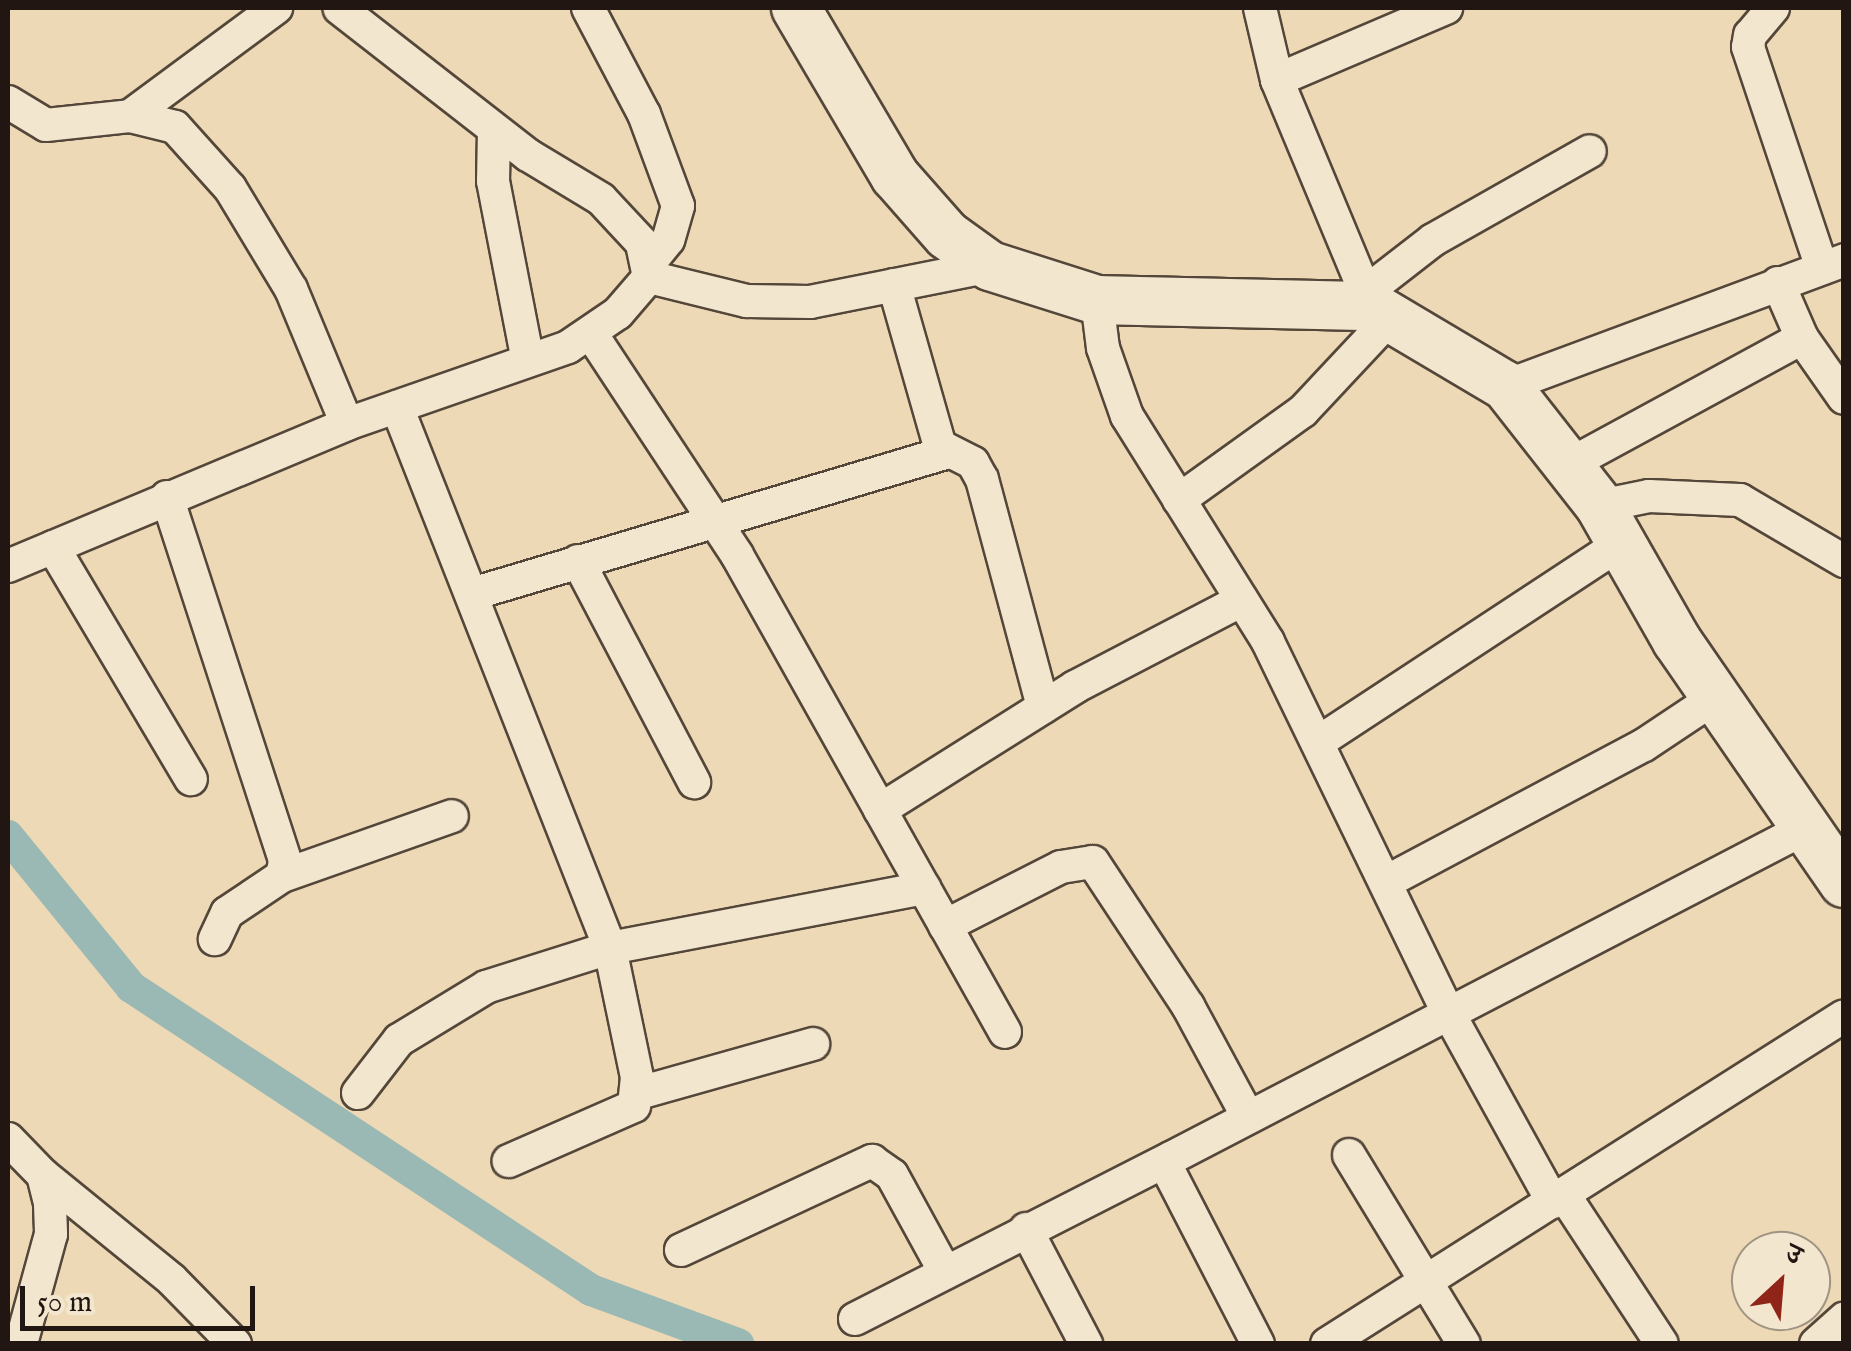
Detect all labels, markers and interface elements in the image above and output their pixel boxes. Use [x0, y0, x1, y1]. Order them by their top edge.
north arrow [1731, 1231, 1831, 1331]
text: उ [1779, 1237, 1808, 1274]
scale bar [25, 1266, 260, 1328]
text: 50 m [37, 1284, 92, 1322]

